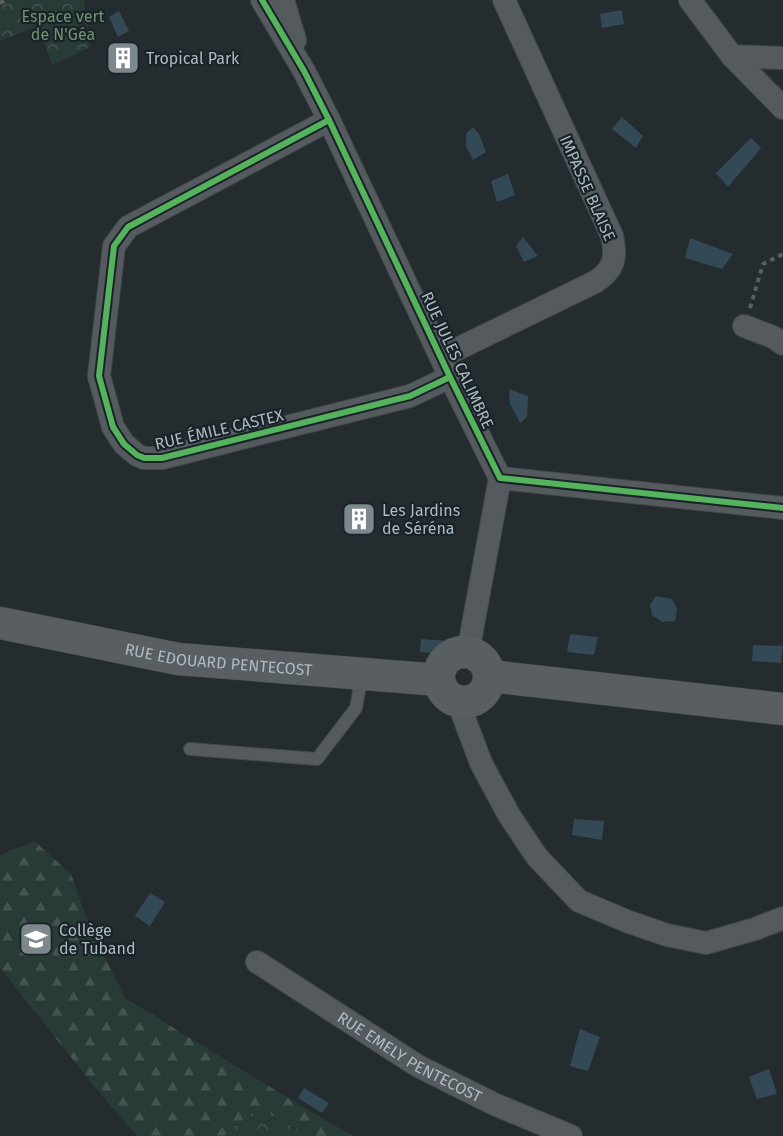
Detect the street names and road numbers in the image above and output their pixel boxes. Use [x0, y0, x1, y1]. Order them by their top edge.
street label: IMPASSE BLAISE [556, 132, 619, 244]
street label: RUE JULES CALIMBRE [417, 289, 498, 432]
street label: RUE ÉMILE CASTEX [153, 404, 286, 454]
street label: RUE EDOUARD PENTECOST [123, 639, 314, 680]
street label: RUE EMELY PENTECOST [334, 1008, 486, 1107]

